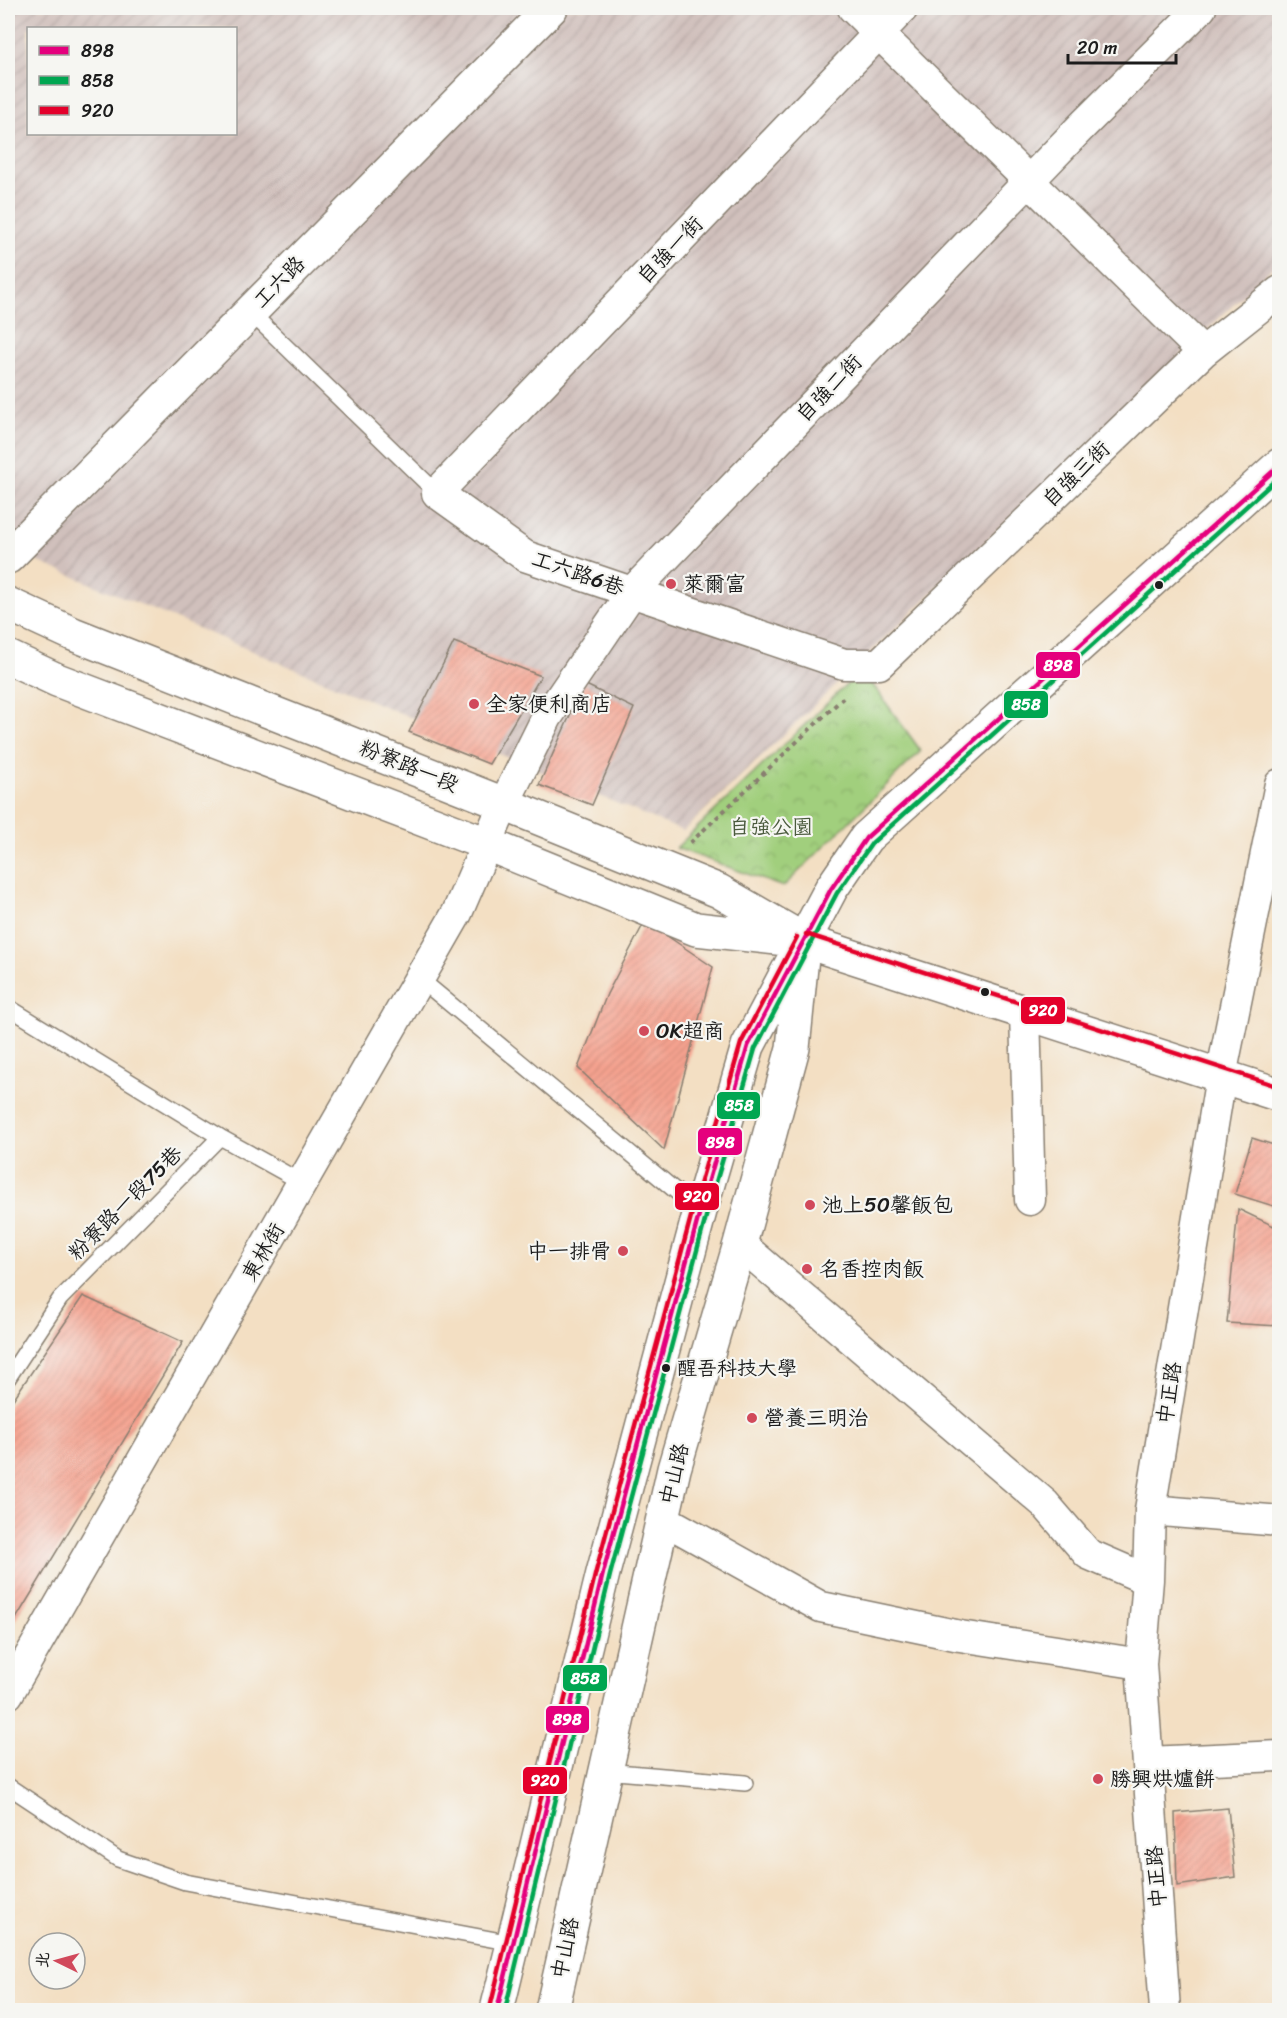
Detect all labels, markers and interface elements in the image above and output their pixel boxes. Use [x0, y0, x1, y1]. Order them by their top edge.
legend [27, 27, 237, 135]
scale bar [1068, 27, 1176, 65]
text: 20 m [1077, 32, 1117, 64]
text: 898 [81, 35, 114, 67]
text: 858 [81, 65, 114, 97]
text: 920 [81, 95, 114, 127]
street label: 自強一街 [627, 207, 713, 293]
street label: 工六路 [243, 246, 315, 318]
street label: 自強二街 [786, 345, 872, 431]
street label: 自強三街 [1033, 431, 1119, 517]
street label: 工六路6巷 [526, 539, 630, 607]
place label: 萊爾富 [683, 565, 746, 603]
marker: 萊爾富 [664, 577, 678, 591]
unlabelled marker [1153, 579, 1165, 591]
line badge: 898 [1035, 651, 1081, 679]
text: 898 [1042, 651, 1073, 680]
place label: 全家便利商店 [486, 685, 612, 723]
line badge: 858 [1003, 690, 1049, 719]
text: 858 [1010, 690, 1041, 719]
marker: 全家便利商店 [467, 697, 481, 711]
street label: 粉寮路一段 [353, 729, 465, 803]
park label: 自強公園 [729, 808, 813, 846]
unlabelled marker [979, 986, 991, 998]
line badge: 920 [1020, 996, 1066, 1025]
text: 920 [1028, 996, 1058, 1025]
place label: OK超商 [656, 1012, 724, 1050]
marker: OK超商 [637, 1024, 651, 1038]
line badge: 858 [716, 1091, 761, 1120]
text: 858 [723, 1091, 754, 1120]
line badge: 898 [697, 1127, 743, 1156]
text: 898 [704, 1128, 735, 1157]
street label: 粉寮路一段75巷 [58, 1136, 192, 1270]
line badge: 920 [674, 1182, 720, 1211]
text: 920 [682, 1182, 712, 1211]
place label: 池上50馨飯包 [822, 1186, 953, 1224]
marker: 池上50馨飯包 [803, 1198, 817, 1212]
street label: 東林街 [231, 1215, 295, 1289]
place label: 中一排骨 [527, 1232, 611, 1270]
marker: 中一排骨 [616, 1244, 630, 1258]
place label: 名香控肉飯 [819, 1250, 924, 1288]
marker: 名香控肉飯 [800, 1262, 814, 1276]
place label: 醒吾科技大學 [677, 1351, 797, 1386]
street label: 中正路 [1145, 1359, 1193, 1427]
marker: 醒吾科技大學 [660, 1362, 672, 1374]
place label: 營養三明治 [764, 1399, 869, 1437]
marker: 營養三明治 [745, 1411, 759, 1425]
street label: 中山路 [648, 1439, 700, 1509]
line badge: 858 [562, 1664, 608, 1692]
text: 858 [569, 1664, 600, 1693]
line badge: 898 [545, 1705, 590, 1734]
text: 898 [551, 1705, 582, 1734]
place label: 勝興烘爐餅 [1110, 1760, 1215, 1798]
line badge: 920 [522, 1766, 568, 1795]
text: 920 [530, 1766, 560, 1795]
marker: 勝興烘爐餅 [1091, 1772, 1105, 1786]
street label: 中正路 [1135, 1844, 1177, 1910]
street label: 中山路 [540, 1913, 590, 1983]
north arrow [27, 1931, 87, 1991]
text: 北 [27, 1950, 58, 1969]

